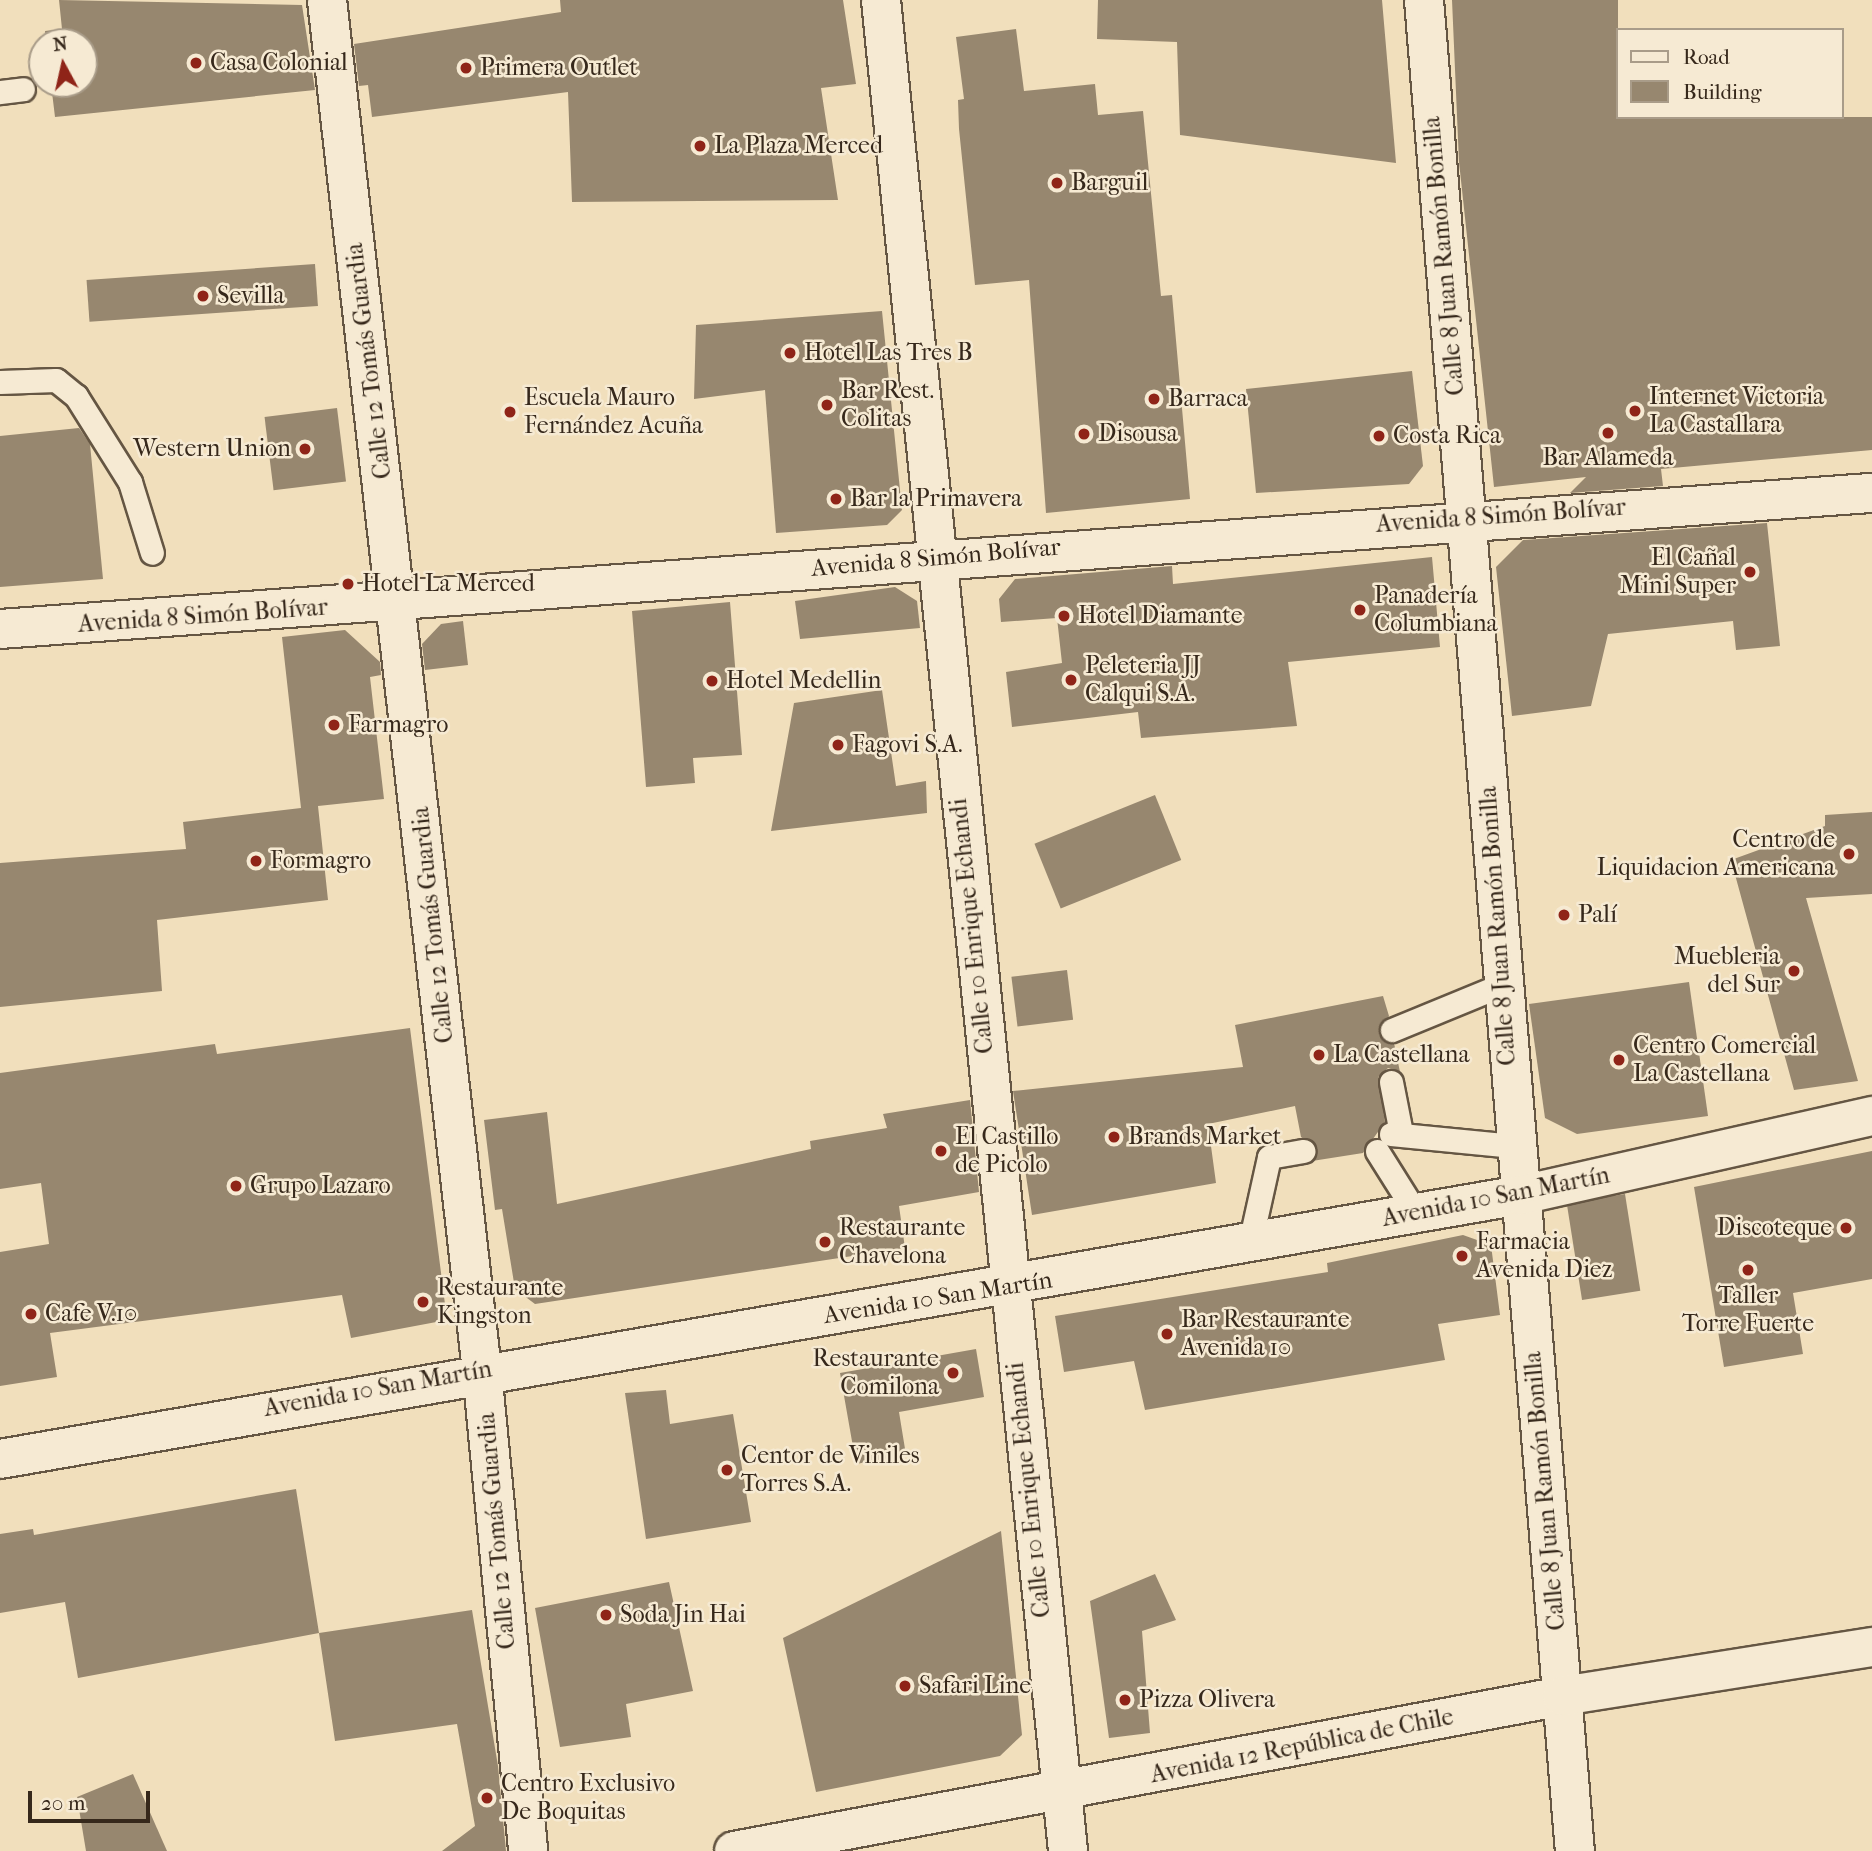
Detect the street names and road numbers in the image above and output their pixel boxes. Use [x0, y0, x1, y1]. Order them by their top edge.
street label: Calle 8 Juan Ramón Bonilla [1417, 115, 1471, 397]
street label: Calle 12 Tomás Guardia [340, 241, 398, 481]
street label: Avenida 8 Simón Bolívar [1375, 493, 1627, 539]
street label: Avenida 8 Simón Bolívar [810, 533, 1062, 583]
street label: Avenida 8 Simón Bolívar [77, 593, 329, 639]
street label: Calle 8 Juan Ramón Bonilla [1474, 785, 1522, 1067]
street label: Calle 10 Enrique Echandi [944, 797, 1000, 1055]
street label: Calle 12 Tomás Guardia [406, 805, 460, 1045]
street label: Avenida 10 San Martín [1380, 1161, 1612, 1233]
street label: Avenida 10 San Martín [822, 1266, 1054, 1330]
street label: Calle 8 Juan Ramón Bonilla [1518, 1350, 1572, 1632]
street label: Avenida 10 San Martín [262, 1355, 494, 1423]
street label: Calle 10 Enrique Echandi [1001, 1361, 1057, 1619]
street label: Calle 12 Tomás Guardia [472, 1412, 522, 1650]
street label: Avenida 12 República de Chile [1148, 1702, 1456, 1790]

